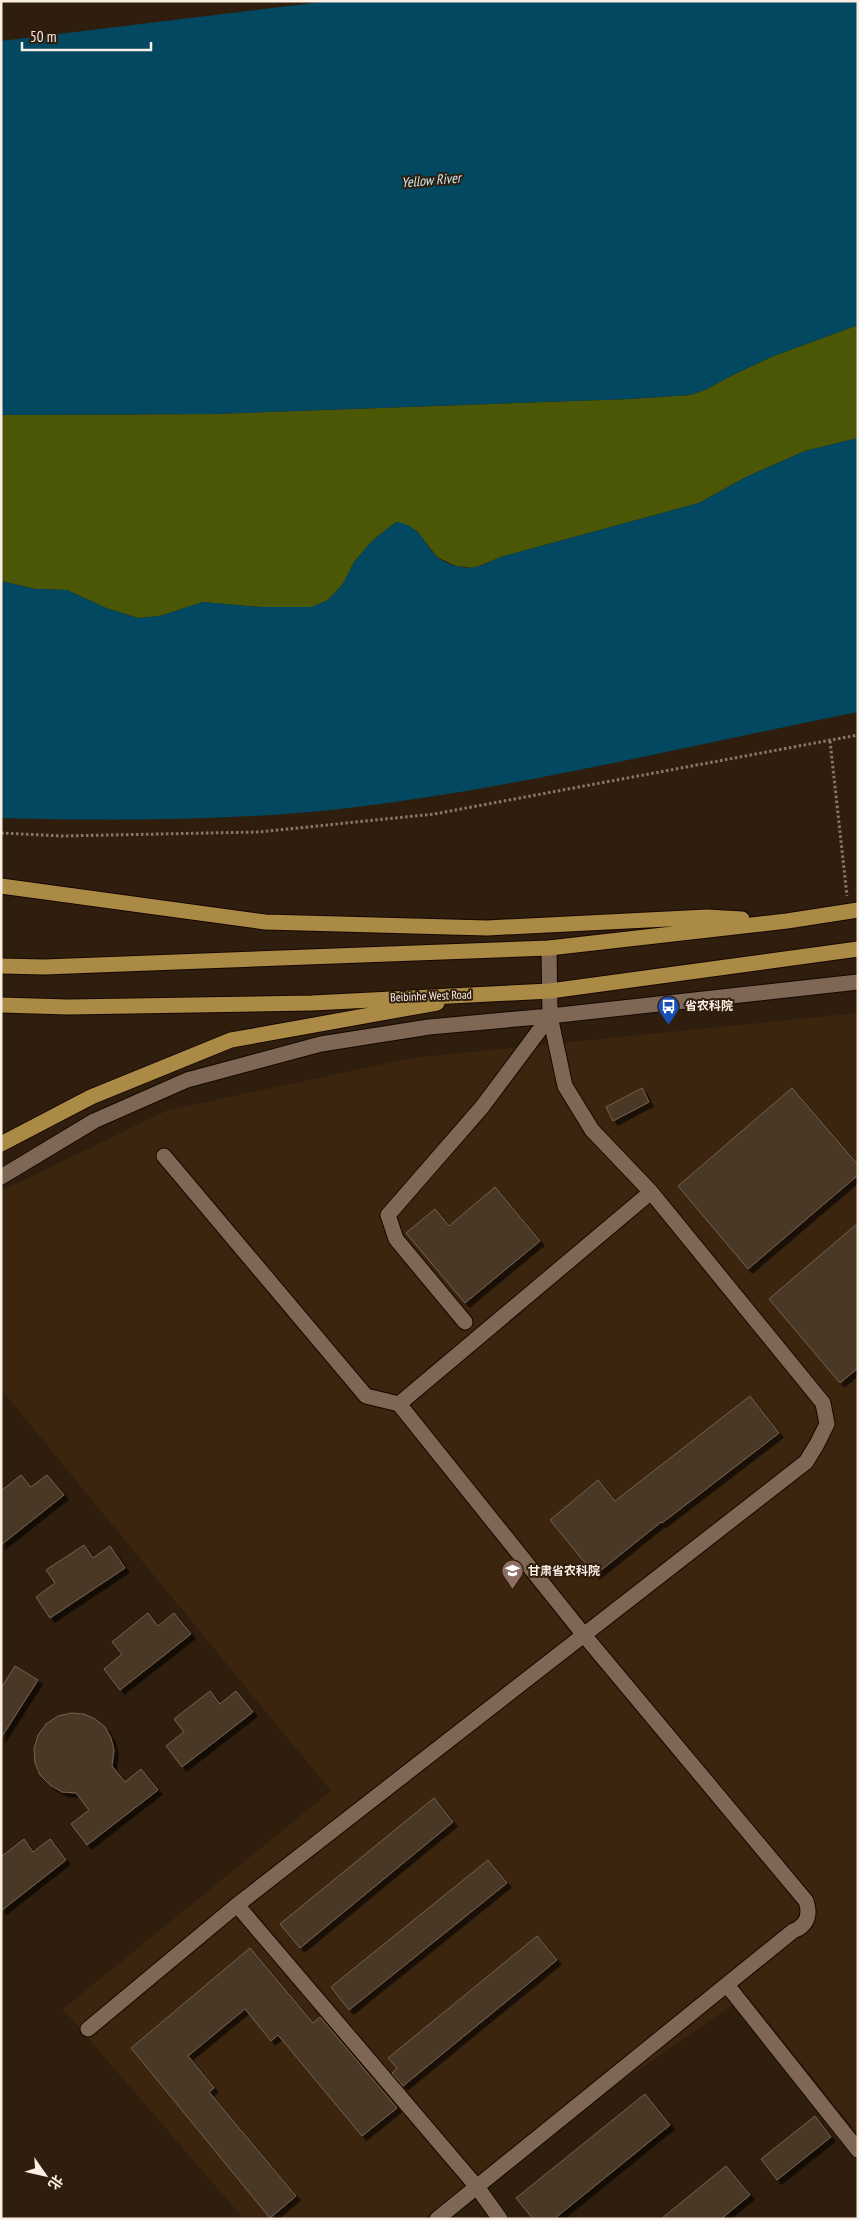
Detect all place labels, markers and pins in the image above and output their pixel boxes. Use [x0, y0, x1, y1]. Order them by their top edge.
bus stop icon: 省农科院 [657, 994, 681, 1025]
place label: 省农科院 [685, 998, 733, 1013]
school or university icon: 甘肃省农科院 [500, 1559, 524, 1590]
place label: 甘肃省农科院 [528, 1563, 600, 1578]

